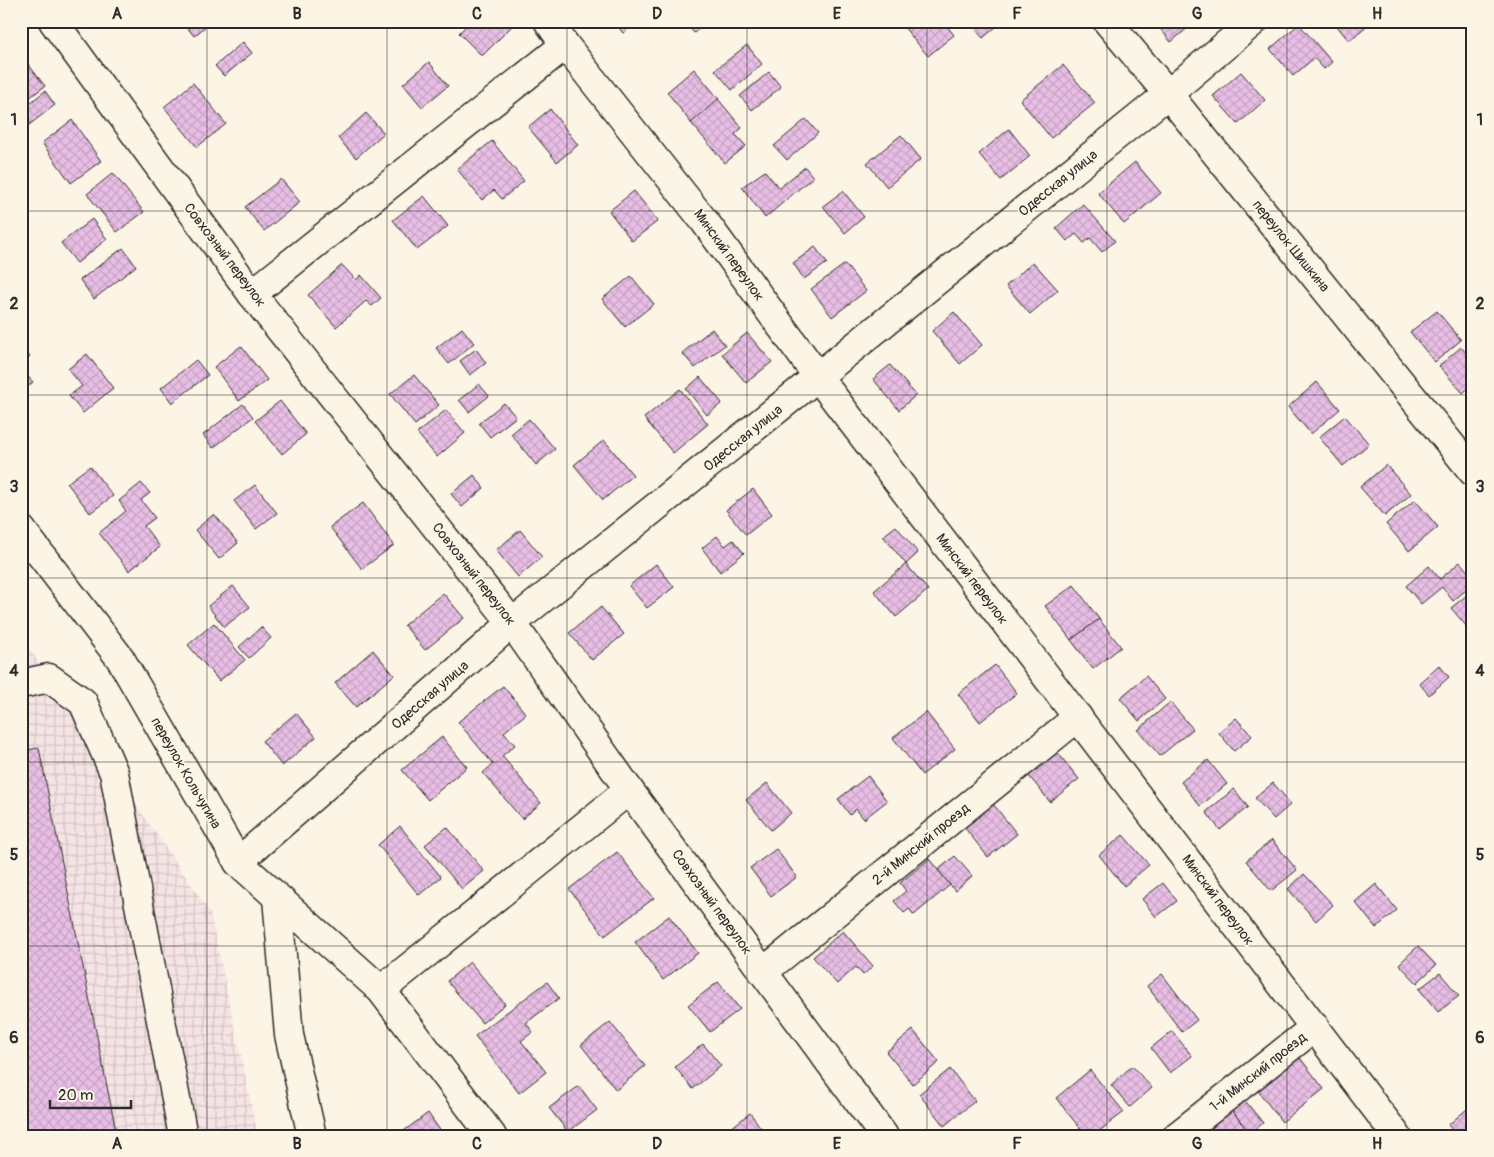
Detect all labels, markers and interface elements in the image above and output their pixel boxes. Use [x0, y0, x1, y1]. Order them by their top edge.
text: A [112, 4, 123, 24]
text: B [292, 4, 302, 24]
text: C [472, 4, 482, 24]
text: D [652, 4, 662, 24]
text: E [833, 4, 842, 24]
text: F [1012, 4, 1022, 24]
text: G [1192, 4, 1203, 24]
text: H [1372, 4, 1382, 24]
text: 1 [11, 110, 17, 130]
text: 1 [1477, 110, 1483, 130]
street label: Одесская улица [1015, 146, 1101, 220]
street label: переулок Шишкина [1249, 197, 1333, 295]
street label: Совхозный переулок [180, 200, 270, 310]
street label: Минский переулок [690, 206, 768, 304]
text: 2 [10, 294, 19, 314]
text: 2 [1476, 294, 1485, 314]
street label: Одесская улица [700, 401, 786, 475]
text: 3 [10, 477, 19, 497]
text: 3 [1476, 477, 1485, 497]
street label: Совхозный переулок [429, 519, 519, 629]
street label: Минский переулок [932, 530, 1012, 628]
street label: Одесская улица [388, 657, 472, 733]
text: 4 [9, 661, 19, 681]
text: 4 [1475, 661, 1485, 681]
street label: переулок Кольчугина [147, 714, 225, 832]
street label: 2-й Минский проезд [869, 799, 974, 889]
text: 5 [10, 845, 19, 865]
text: 5 [1476, 845, 1485, 865]
street label: Совхозный переулок [668, 846, 756, 958]
street label: Минский переулок [1178, 851, 1258, 949]
text: 6 [9, 1028, 19, 1048]
text: 6 [1475, 1028, 1485, 1048]
street label: 1-й Минский проезд [1206, 1029, 1310, 1115]
scale bar [50, 1077, 131, 1109]
text: 20 m [58, 1086, 93, 1105]
text: A [112, 1134, 123, 1154]
text: B [292, 1134, 302, 1154]
text: C [472, 1134, 482, 1154]
text: D [652, 1134, 662, 1154]
text: E [833, 1134, 842, 1154]
text: F [1012, 1134, 1022, 1154]
text: G [1192, 1134, 1203, 1154]
text: H [1372, 1134, 1382, 1154]

